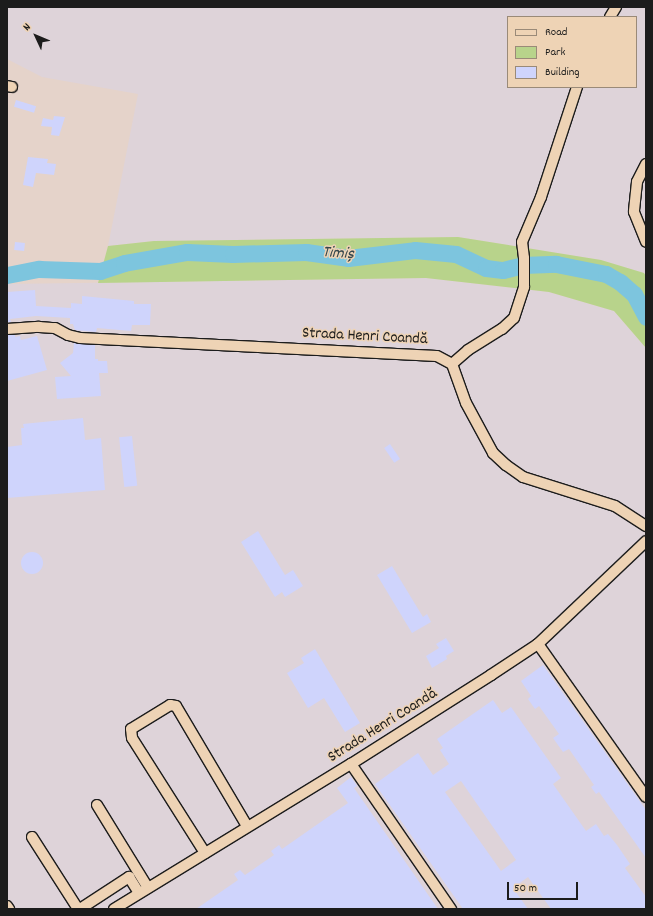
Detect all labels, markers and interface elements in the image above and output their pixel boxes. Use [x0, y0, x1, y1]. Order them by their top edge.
north arrow [16, 16, 56, 56]
legend [507, 16, 637, 88]
text: N [20, 20, 35, 35]
text: Road [545, 24, 567, 41]
text: Park [545, 44, 565, 61]
text: Building [545, 64, 580, 81]
water label: Timiș [321, 244, 355, 266]
street label: Strada Henri Coandă [302, 324, 428, 350]
street label: Strada Henri Coandă [325, 685, 441, 767]
scale bar [509, 874, 580, 900]
text: 50 m [514, 880, 537, 897]

